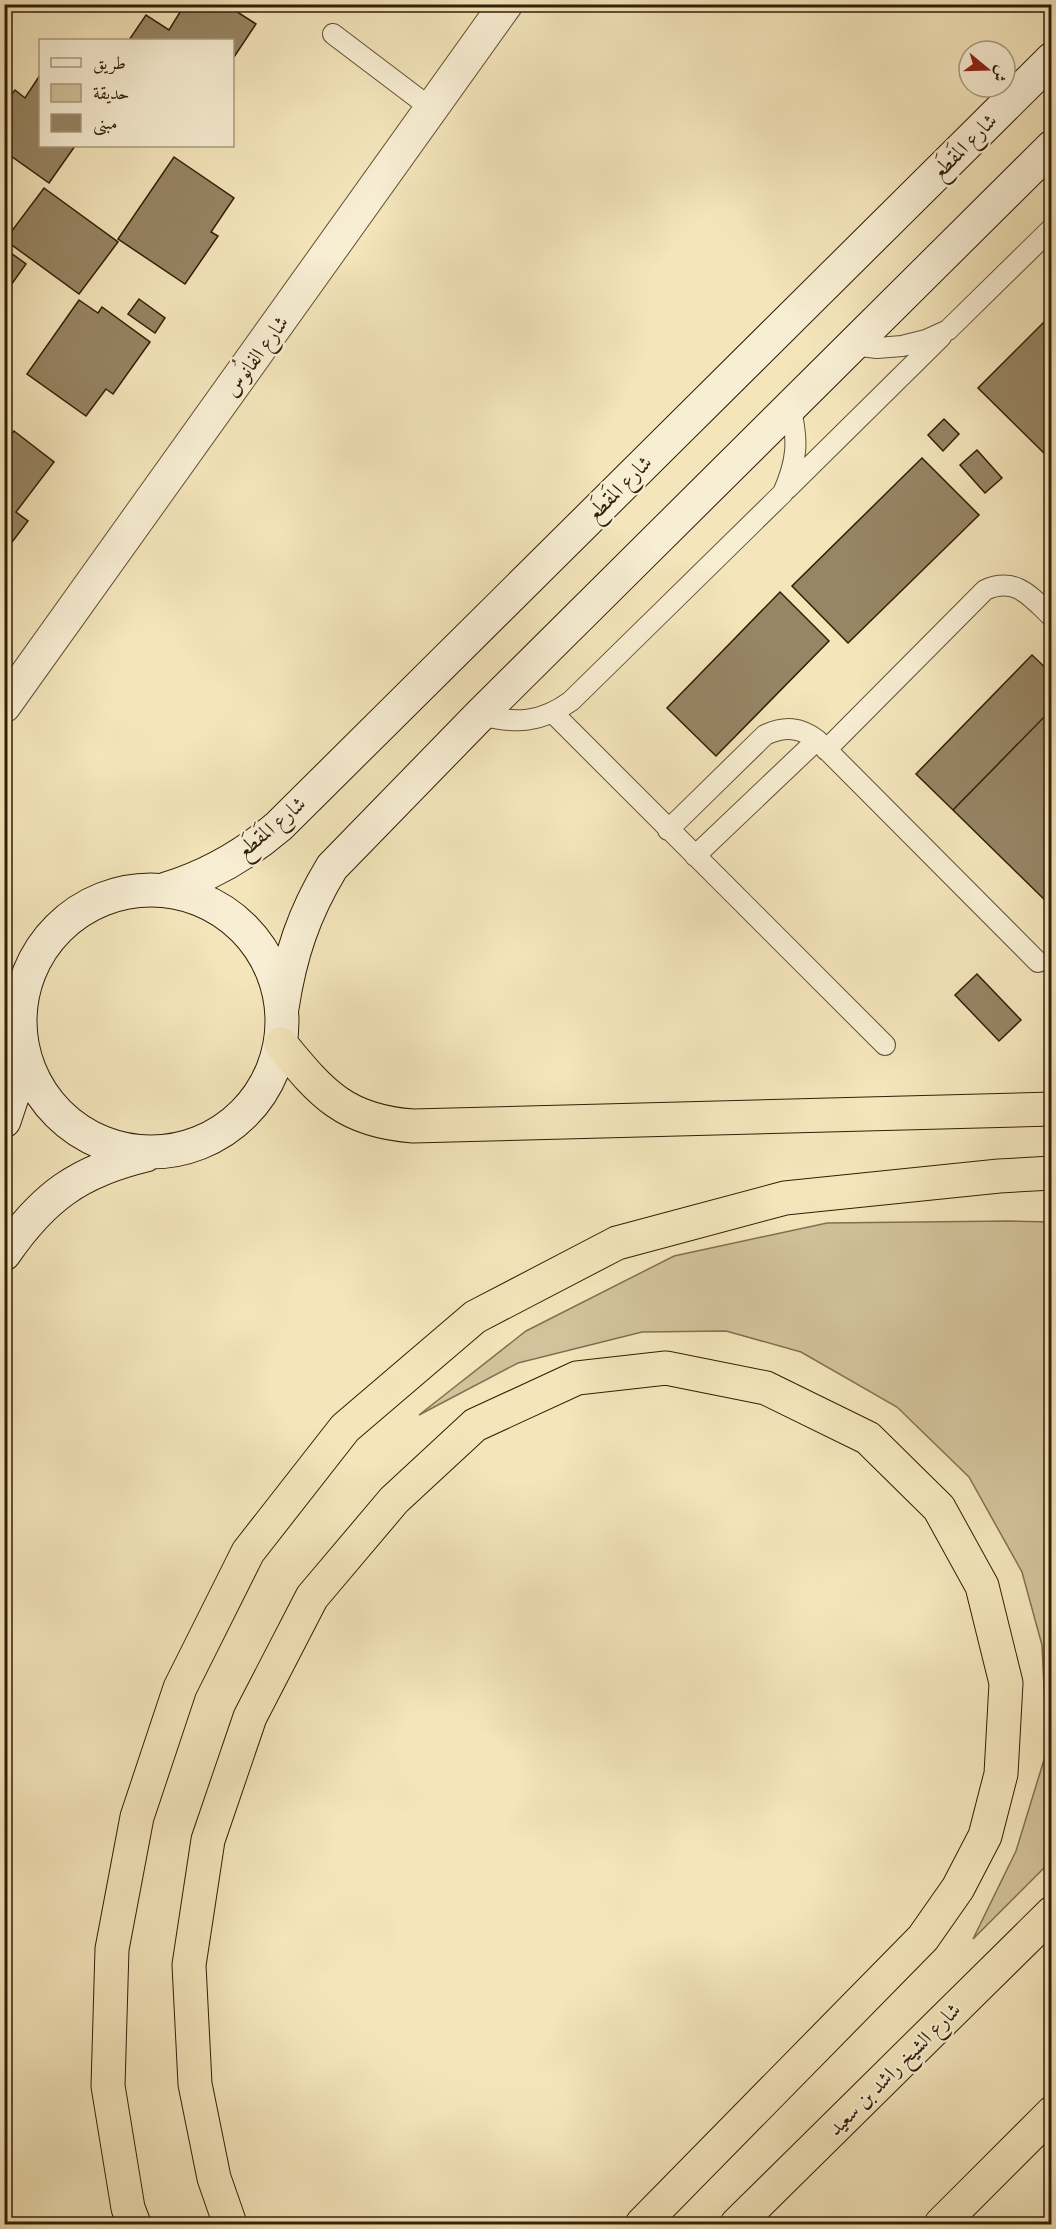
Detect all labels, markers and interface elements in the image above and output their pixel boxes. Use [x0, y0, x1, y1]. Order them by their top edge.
legend [39, 39, 234, 147]
north arrow [957, 39, 1017, 99]
text: طريق [93, 52, 126, 75]
text: ش [988, 63, 1012, 84]
text: حديقة [93, 82, 129, 105]
street label: شارع المَقطَع [924, 106, 1007, 189]
text: مبنى [93, 112, 118, 136]
street label: شارع الفانُوس [214, 307, 298, 405]
street label: شارع المَقطَع [579, 448, 662, 531]
street label: شارع المَقطَع [230, 789, 315, 868]
street label: شارع الشيخ راشد بن سعيد [822, 1997, 970, 2145]

